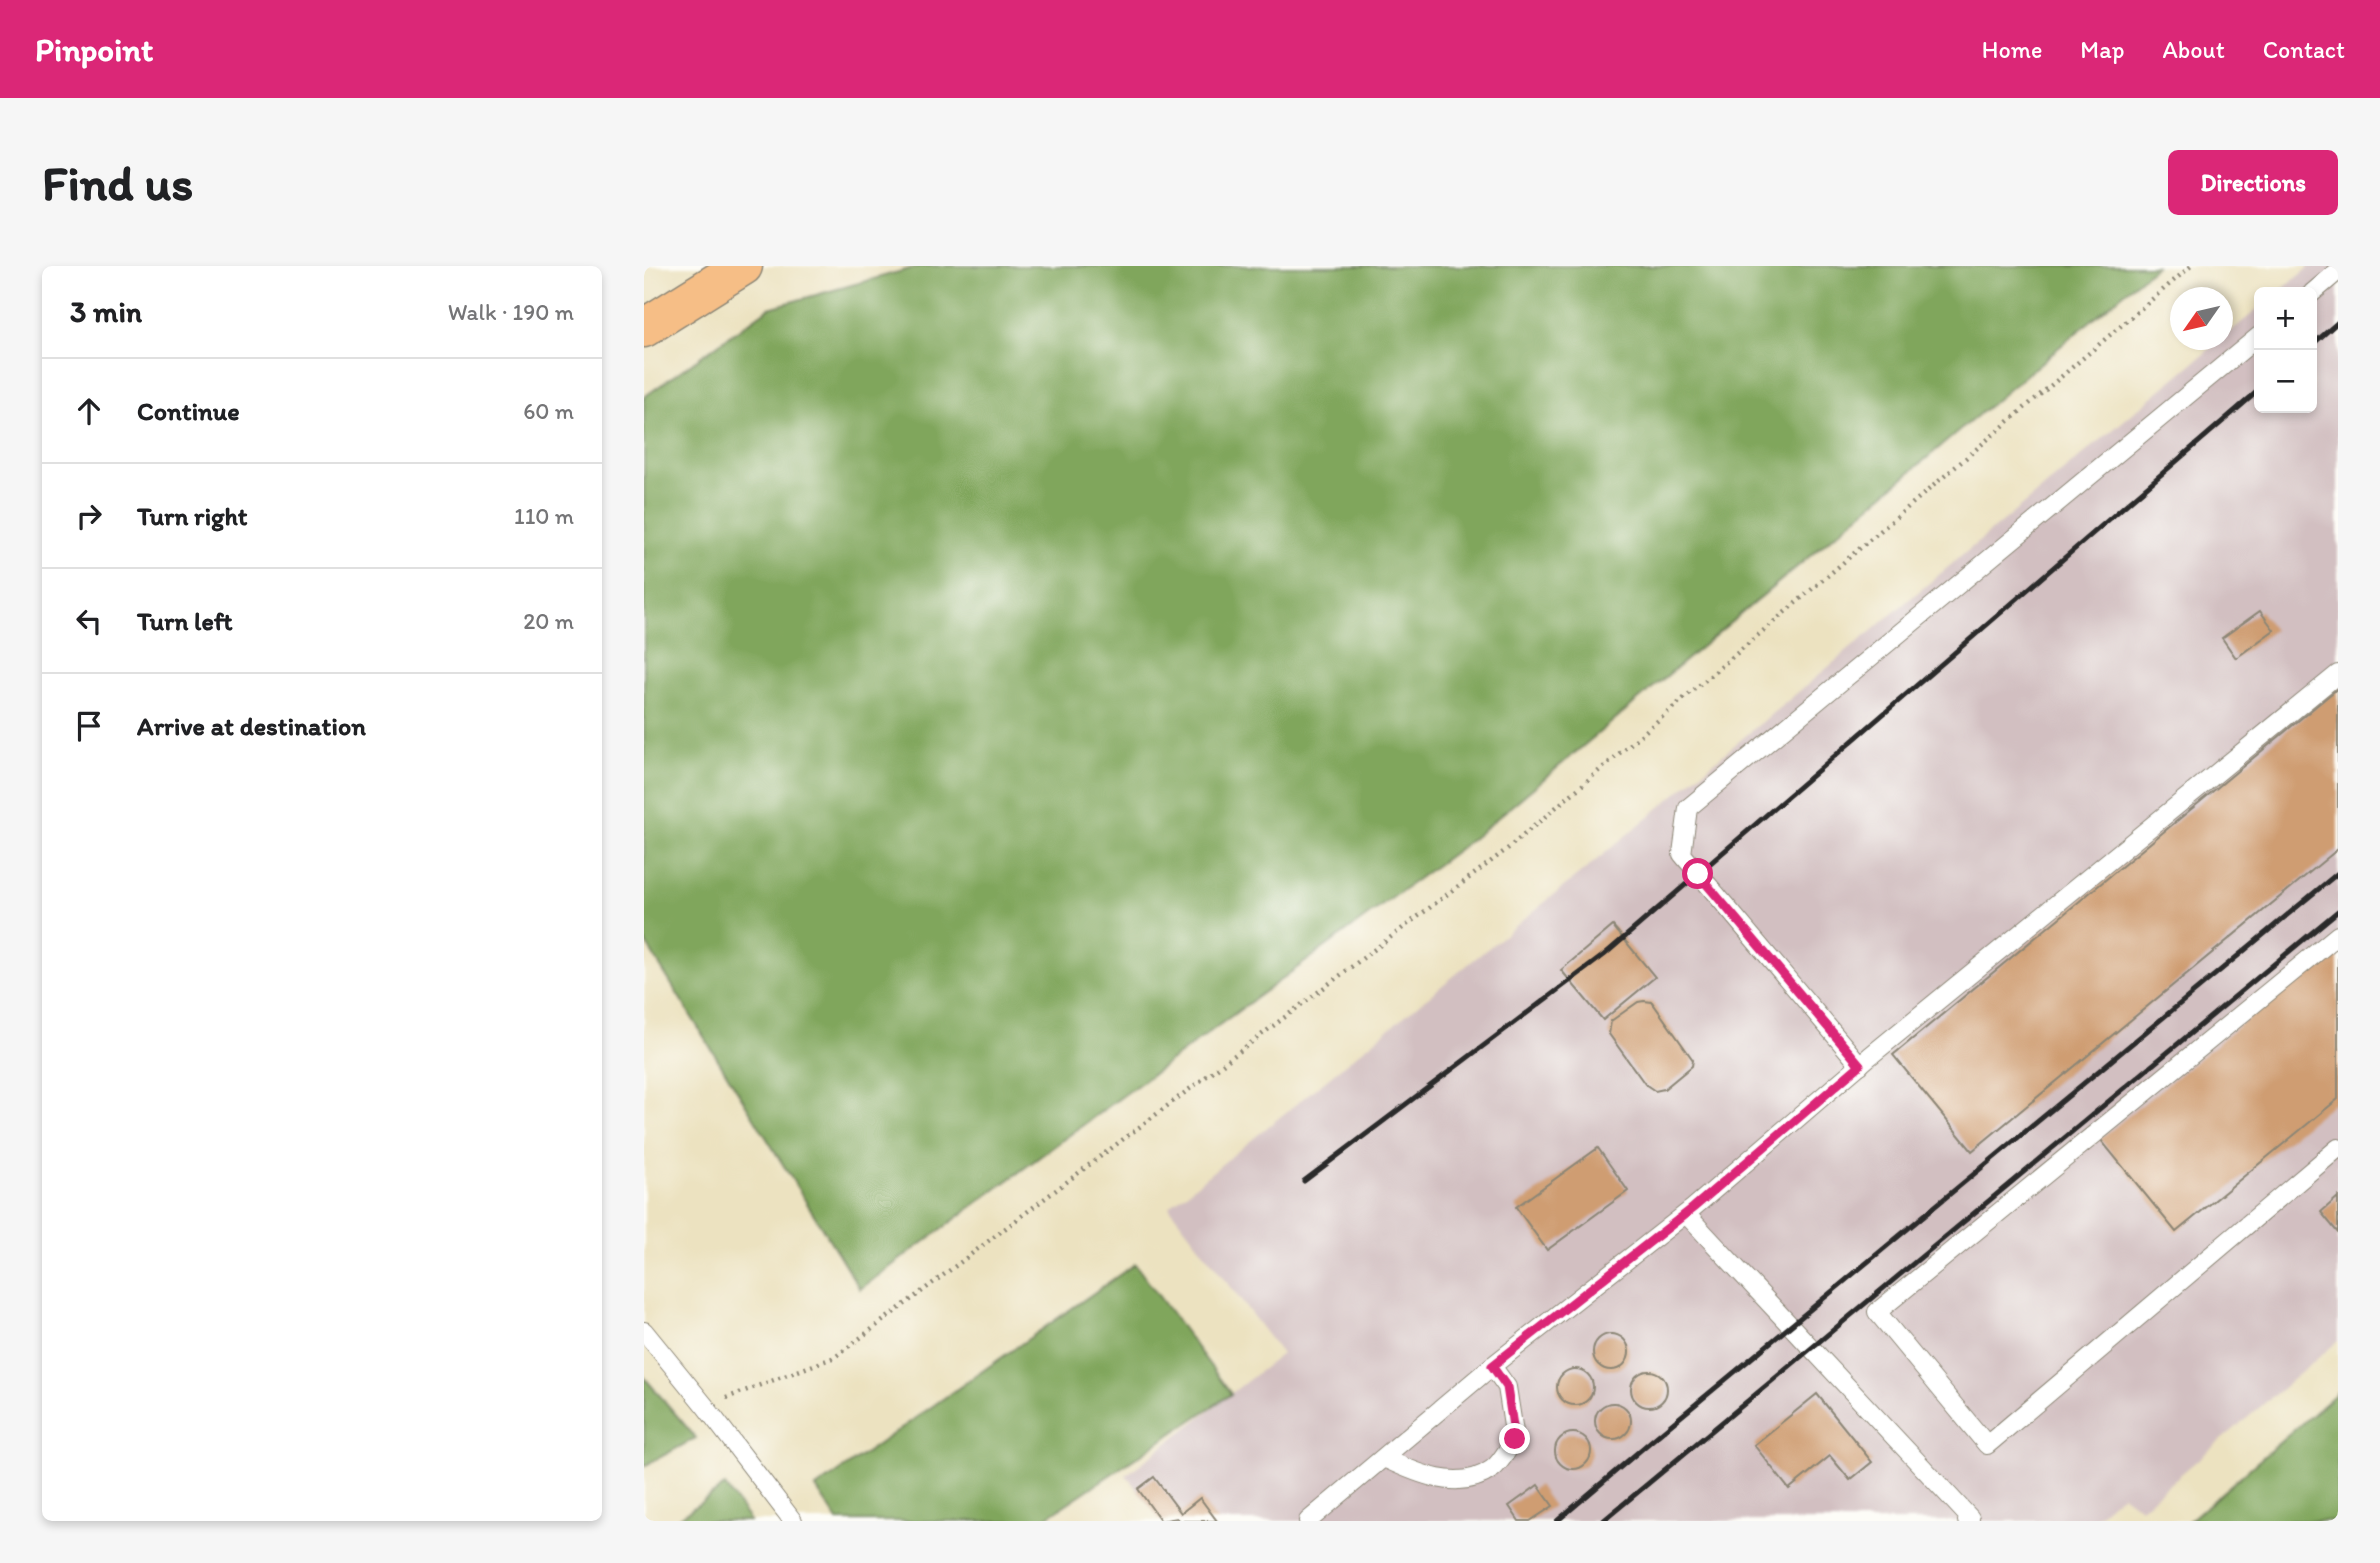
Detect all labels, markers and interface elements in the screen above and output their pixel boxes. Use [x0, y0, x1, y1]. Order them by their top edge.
text: Pinpoint [35, 30, 153, 69]
text: Home [1982, 35, 2042, 64]
text: Map [2080, 35, 2124, 64]
text: About [2162, 35, 2225, 64]
text: Contact [2263, 35, 2345, 64]
button: Directions [2168, 150, 2338, 215]
text: Find us [42, 153, 193, 212]
north arrow [2170, 287, 2233, 350]
map controls [2254, 287, 2317, 413]
button: + [2254, 287, 2317, 350]
text: 3 min [70, 293, 142, 330]
text: Walk · 190 m [448, 298, 574, 326]
button: − [2254, 350, 2317, 413]
icon: ahead [70, 392, 108, 430]
text: Continue [137, 395, 240, 427]
text: 60 m [523, 397, 574, 425]
icon: right [70, 497, 108, 535]
text: Turn right [137, 500, 248, 532]
text: 110 m [514, 502, 574, 530]
icon: left [70, 602, 108, 640]
text: Turn left [137, 605, 233, 637]
text: 20 m [523, 607, 574, 635]
icon: arrive [70, 707, 108, 745]
text: Arrive at destination [137, 710, 366, 742]
route start [1682, 858, 1713, 889]
route end [1499, 1423, 1530, 1454]

